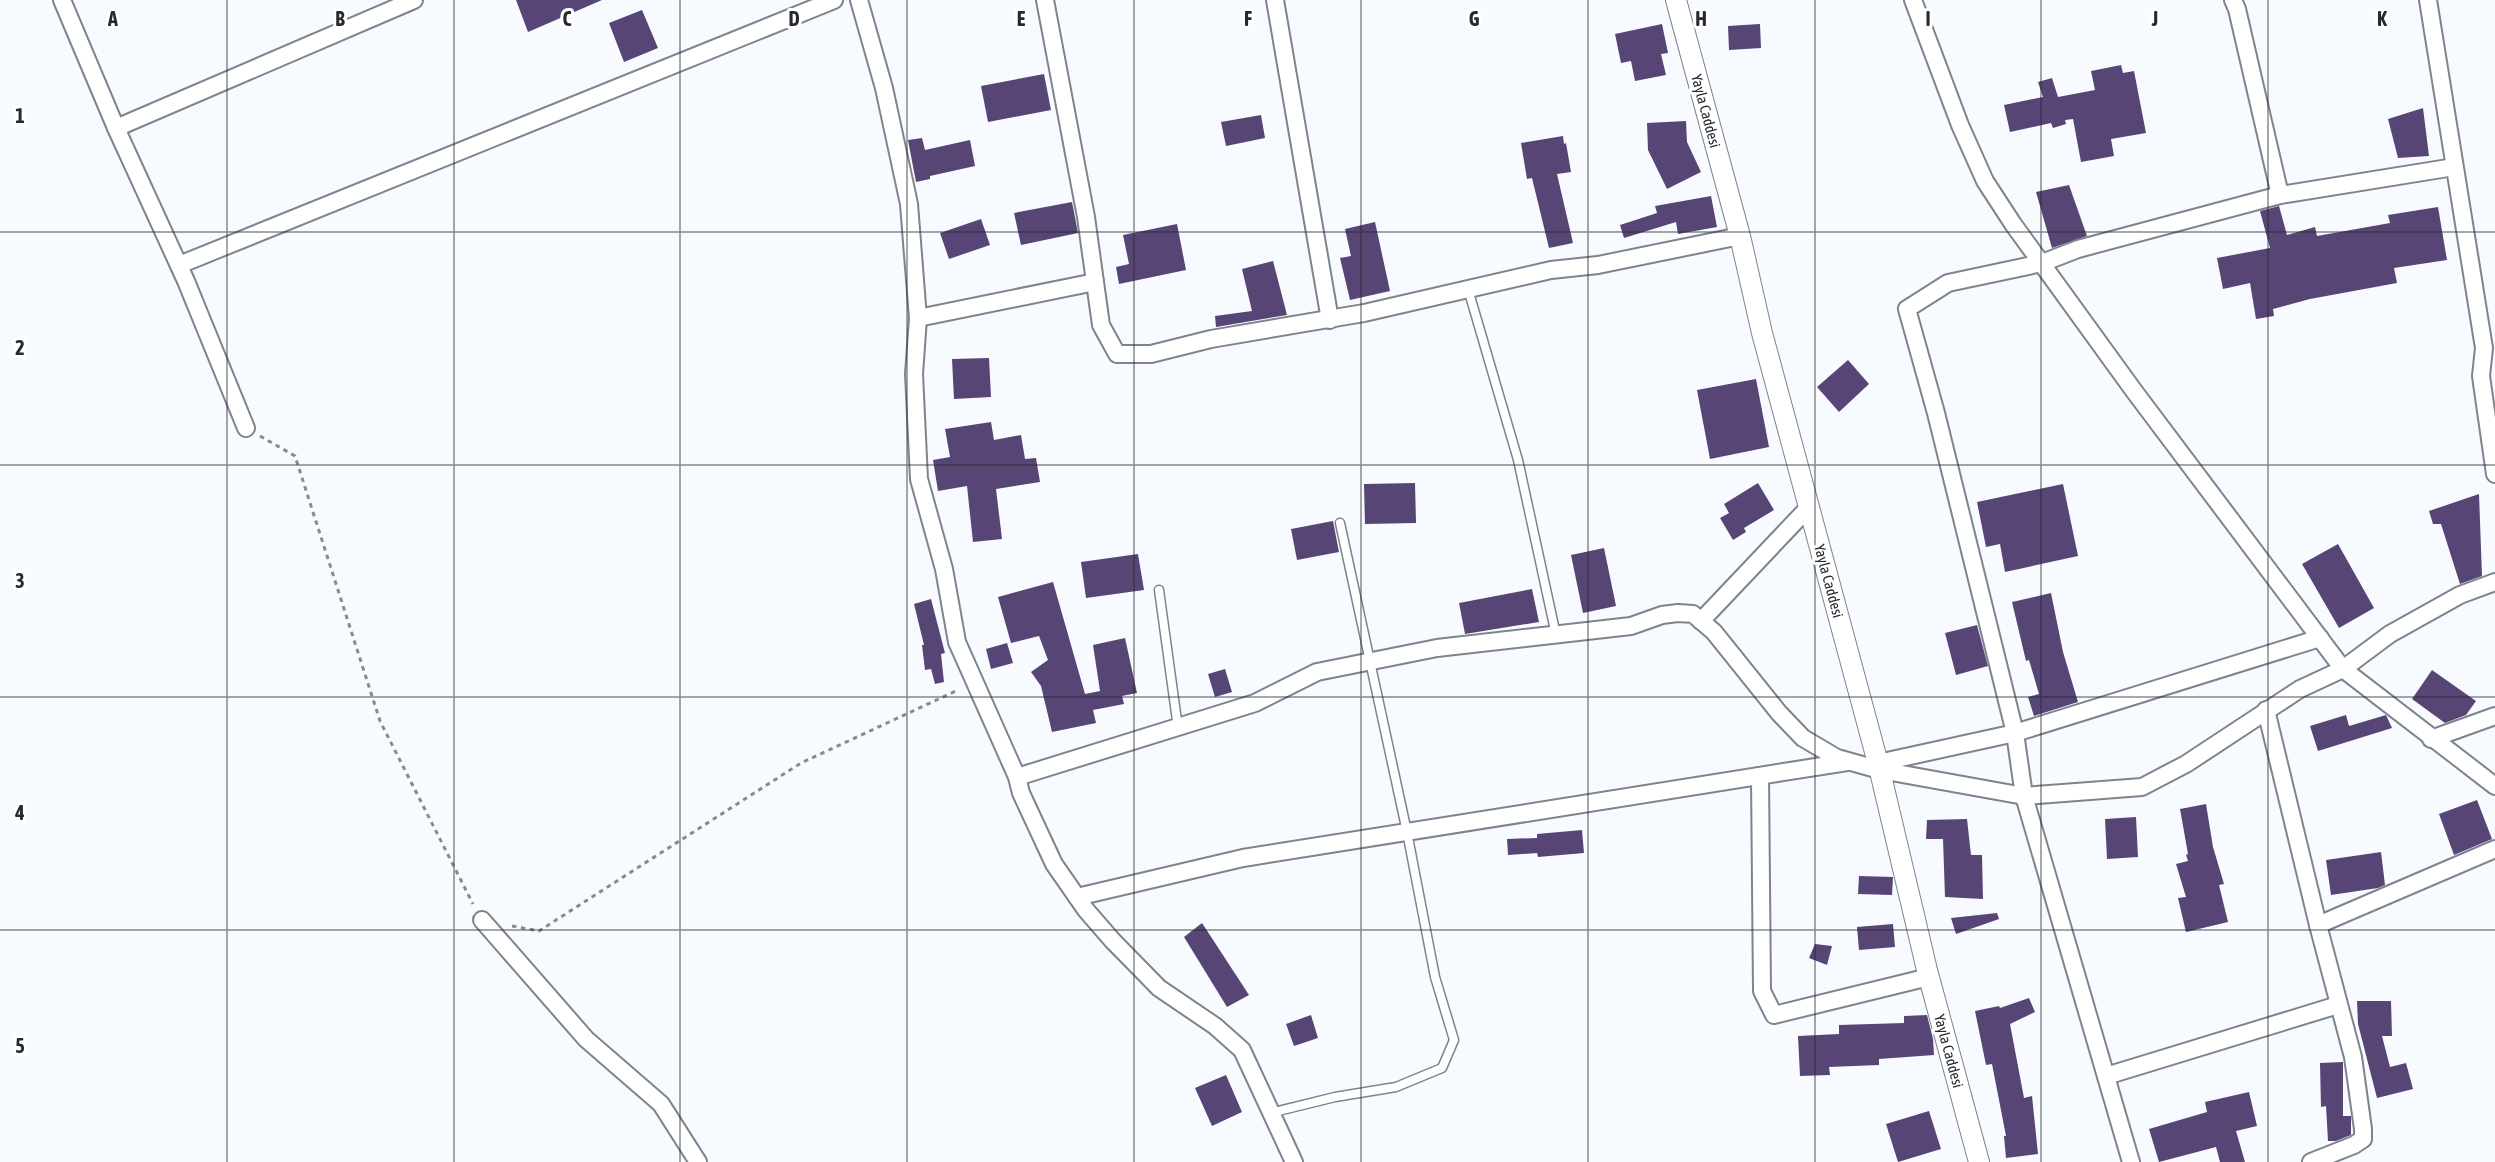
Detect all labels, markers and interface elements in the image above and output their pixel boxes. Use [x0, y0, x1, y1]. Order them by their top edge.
text: A [107, 7, 118, 30]
text: B [335, 7, 345, 30]
text: C [563, 7, 572, 30]
text: D [788, 7, 800, 30]
text: E [1017, 7, 1026, 30]
text: F [1244, 7, 1252, 30]
text: G [1469, 7, 1480, 30]
text: H [1695, 7, 1707, 30]
text: I [1925, 7, 1931, 30]
text: J [2151, 7, 2158, 30]
text: K [2377, 7, 2387, 30]
street label: Yayla Caddesi [1688, 72, 1724, 150]
text: 1 [15, 104, 25, 127]
text: 2 [15, 336, 25, 359]
street label: Yayla Caddesi [1811, 542, 1847, 620]
text: 3 [15, 569, 25, 592]
text: 4 [14, 801, 25, 824]
street label: Yayla Caddesi [1931, 1012, 1967, 1090]
text: 5 [15, 1034, 25, 1057]

